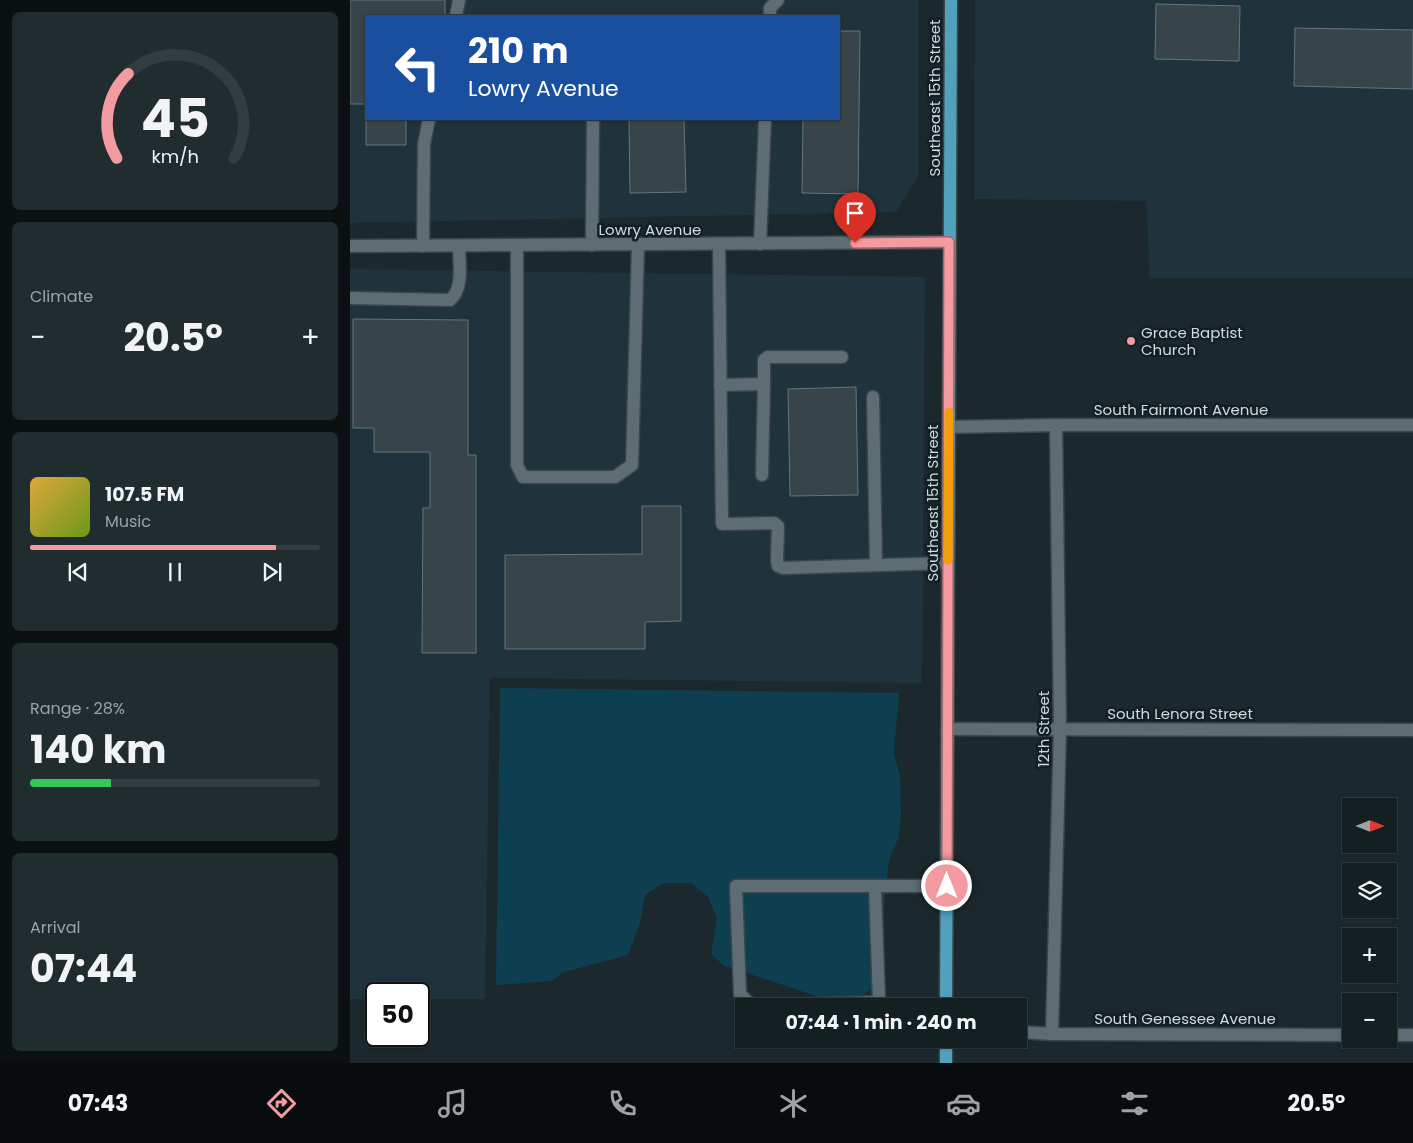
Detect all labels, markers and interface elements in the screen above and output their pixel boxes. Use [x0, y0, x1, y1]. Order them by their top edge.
street label: Southeast 15th Street [924, 19, 945, 177]
text: 210 m [468, 26, 568, 75]
icon: left [385, 35, 450, 100]
text: Lowry Avenue [468, 73, 619, 104]
text: 45 [140, 82, 210, 155]
text: km/h [151, 144, 199, 169]
pin [834, 192, 876, 243]
icon: arrive [841, 199, 869, 227]
street label: Lowry Avenue [599, 219, 701, 240]
text: Climate [30, 285, 93, 308]
text: 20.5° [123, 311, 223, 364]
text: − [30, 318, 45, 357]
text: + [301, 318, 320, 357]
place label: Grace Baptist Church [1141, 322, 1243, 360]
marker: Grace Baptist Church [1125, 335, 1137, 347]
street label: South Fairmont Avenue [1094, 399, 1268, 420]
street label: Southeast 15th Street [922, 424, 943, 582]
text: 107.5 FM [105, 481, 184, 508]
text: Music [105, 510, 151, 533]
icon: previous [64, 558, 92, 586]
icon: pause [161, 558, 189, 586]
icon: next [258, 558, 286, 586]
street label: 12th Street [1033, 691, 1054, 767]
text: Range · 28% [30, 697, 125, 720]
street label: South Lenora Street [1107, 703, 1253, 724]
text: 140 km [30, 723, 167, 776]
north arrow [1342, 798, 1398, 852]
map controls [1342, 798, 1397, 1048]
position arrow [920, 859, 972, 911]
button: layers [1342, 863, 1397, 918]
text: Arrival [30, 916, 80, 939]
button: + [1342, 928, 1397, 983]
text: 07:44 [30, 942, 137, 995]
speed limit sign: 50 [365, 982, 430, 1047]
button: − [1342, 993, 1397, 1048]
street label: South Genessee Avenue [1094, 1008, 1276, 1029]
text: 07:44 · 1 min · 240 m [785, 1009, 977, 1036]
icon: directions [264, 1086, 299, 1121]
icon: music [435, 1086, 470, 1121]
icon: phone [605, 1086, 640, 1121]
icon: climate [776, 1086, 811, 1121]
icon: car [946, 1086, 981, 1121]
icon: filters [1117, 1086, 1152, 1121]
text: 07:43 [68, 1088, 128, 1119]
text: 20.5° [1288, 1088, 1345, 1119]

